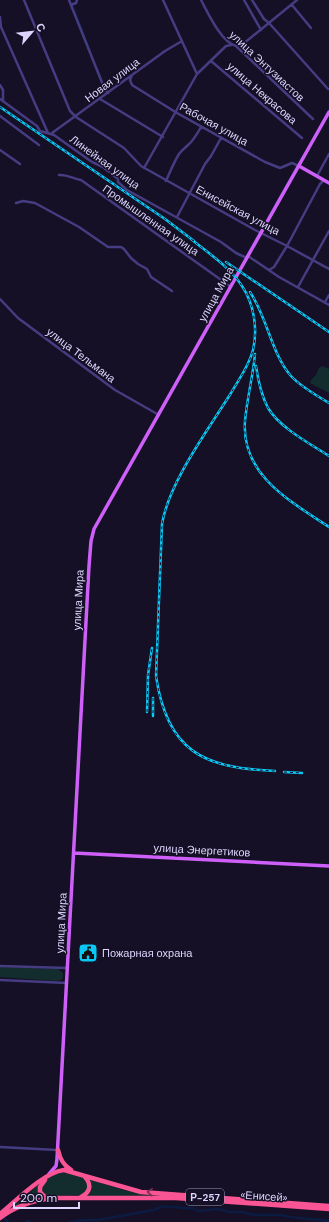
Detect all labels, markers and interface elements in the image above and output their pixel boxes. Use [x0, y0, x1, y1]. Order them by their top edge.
north arrow [12, 12, 52, 52]
text: С [33, 21, 49, 34]
street label: улица Энтузиастов [227, 28, 308, 104]
street label: Новая улица [82, 54, 143, 105]
street label: улица Некрасова [224, 59, 300, 128]
street label: Рабочая улица [177, 99, 251, 149]
street label: Линейная улица [67, 132, 143, 193]
street label: Промышленная улица [100, 181, 203, 259]
street label: Енисейская улица [194, 182, 283, 238]
street label: улица Мира [195, 263, 237, 324]
street label: улица Тельмана [44, 324, 119, 386]
street label: улица Мира [69, 568, 87, 631]
street label: улица Энергетиков [153, 840, 251, 860]
street label: улица Мира [52, 891, 70, 954]
public building icon: Пожарная охрана [77, 942, 99, 964]
place label: Пожарная охрана [102, 946, 193, 960]
scale bar [14, 1184, 79, 1210]
street label: «Енисей» [240, 1187, 288, 1205]
one-way arrow [147, 1188, 154, 1197]
road number: Р-257 [186, 1189, 224, 1205]
text: 200 m [20, 1190, 57, 1206]

